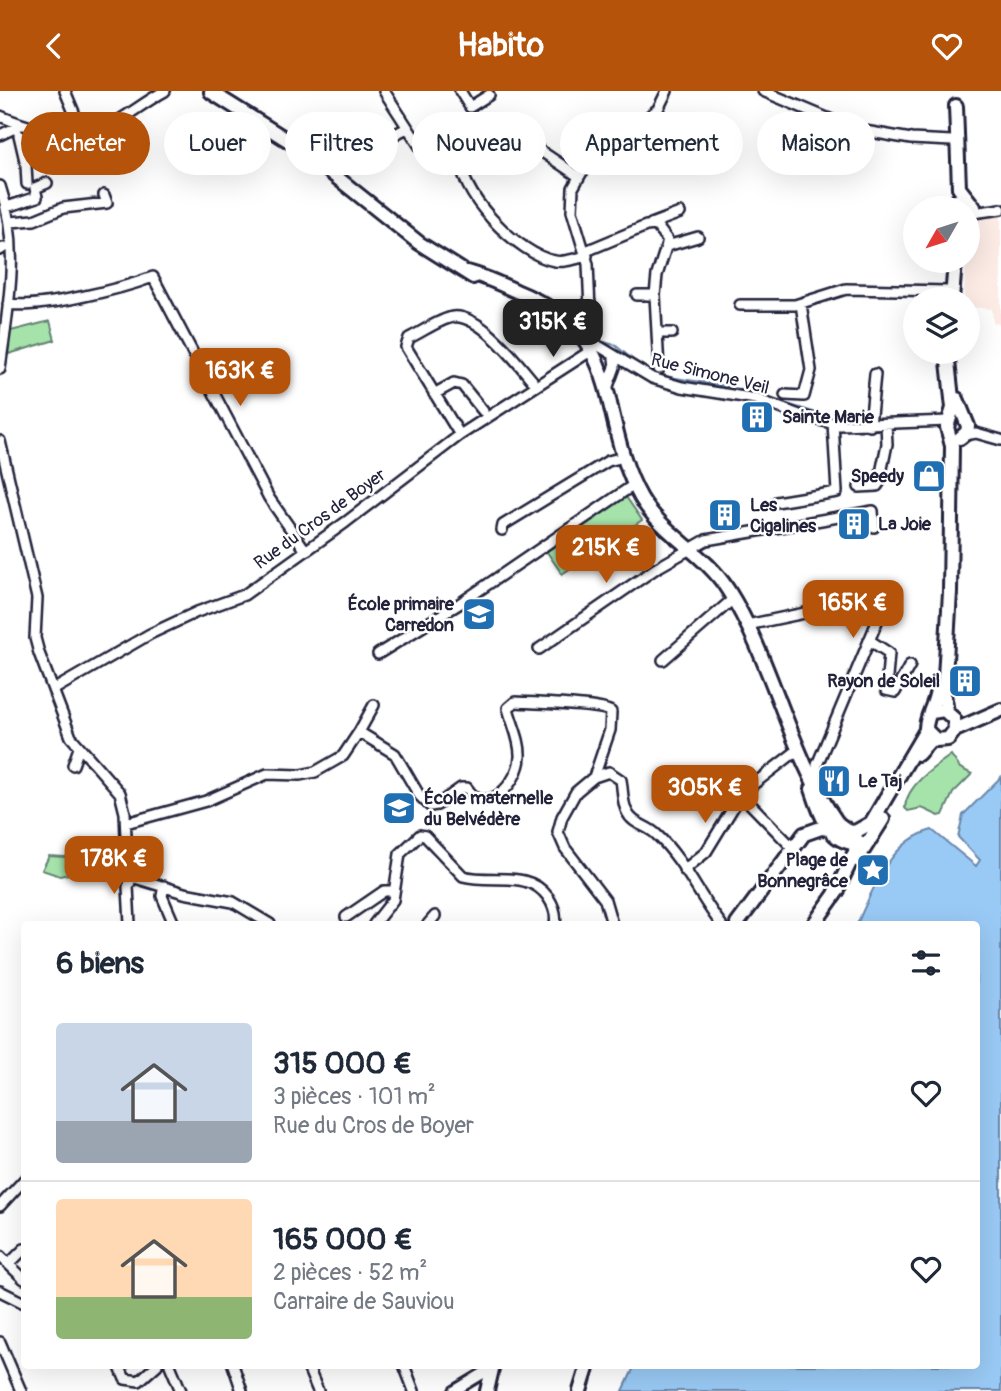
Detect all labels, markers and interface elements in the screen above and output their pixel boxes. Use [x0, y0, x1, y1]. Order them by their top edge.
text: Habito [457, 26, 544, 66]
icon: back [35, 27, 73, 65]
icon: heart [928, 27, 966, 65]
chip: Acheter [21, 112, 150, 175]
chip: Louer [164, 112, 271, 175]
chip: Filtres [285, 112, 398, 175]
chip: Nouveau [412, 112, 546, 175]
chip: Appartement [560, 112, 743, 175]
chip: Maison [757, 112, 875, 175]
north arrow [903, 196, 980, 273]
map controls [903, 196, 980, 364]
button: layers [903, 287, 980, 364]
pin: 315K € [496, 299, 610, 359]
text: 315K € [519, 307, 587, 336]
street label: Rue Simone Veil [648, 348, 772, 400]
pin: 163K € [183, 349, 297, 408]
text: 163K € [205, 356, 275, 385]
building icon: Sainte Marie [738, 398, 776, 436]
place label: Sainte Marie [782, 406, 875, 429]
shop icon: Speedy [910, 457, 948, 495]
street label: Rue du Cros de Boyer [250, 463, 391, 575]
place label: Speedy [851, 465, 904, 488]
place label: Les Cigalines [750, 494, 817, 538]
building icon: Les Cigalines [706, 496, 744, 534]
building icon: La Joie [835, 505, 873, 543]
place label: La Joie [878, 513, 932, 536]
pin: 215K € [549, 525, 663, 585]
text: 215K € [572, 533, 640, 562]
pin: 165K € [796, 581, 910, 640]
text: 165K € [819, 588, 887, 617]
place label: École primaire Carredon [348, 593, 455, 637]
school or university icon: École primaire Carredon [460, 595, 498, 633]
building icon: Rayon de Soleil [946, 662, 984, 700]
place label: Rayon de Soleil [827, 670, 940, 693]
restaurant icon: Le Taj [815, 762, 853, 800]
pin: 305K € [648, 765, 762, 825]
place label: Le Taj [858, 770, 902, 793]
text: 305K € [667, 773, 743, 802]
place label: École maternelle du Belvédère [424, 787, 554, 831]
school or university icon: École maternelle du Belvédère [380, 789, 418, 827]
pin: 178K € [57, 837, 171, 896]
text: 178K € [81, 844, 147, 873]
place label: Plage de Bonnegrâce [757, 849, 849, 893]
place icon: Plage de Bonnegrâce [854, 851, 892, 889]
icon: filters [907, 944, 945, 982]
text: 6 biens [56, 945, 144, 982]
text: 315 000 € [273, 1045, 412, 1082]
icon: home [112, 1051, 196, 1135]
icon: heart [907, 1074, 945, 1112]
text: 3 pièces · 101 m² [273, 1082, 436, 1111]
text: Rue du Cros de Boyer [273, 1111, 474, 1140]
text: 165 000 € [273, 1221, 413, 1258]
icon: home [112, 1227, 196, 1311]
icon: heart [907, 1250, 945, 1288]
text: 2 pièces · 52 m² [273, 1258, 427, 1287]
text: Carraire de Sauviou [273, 1287, 455, 1316]

